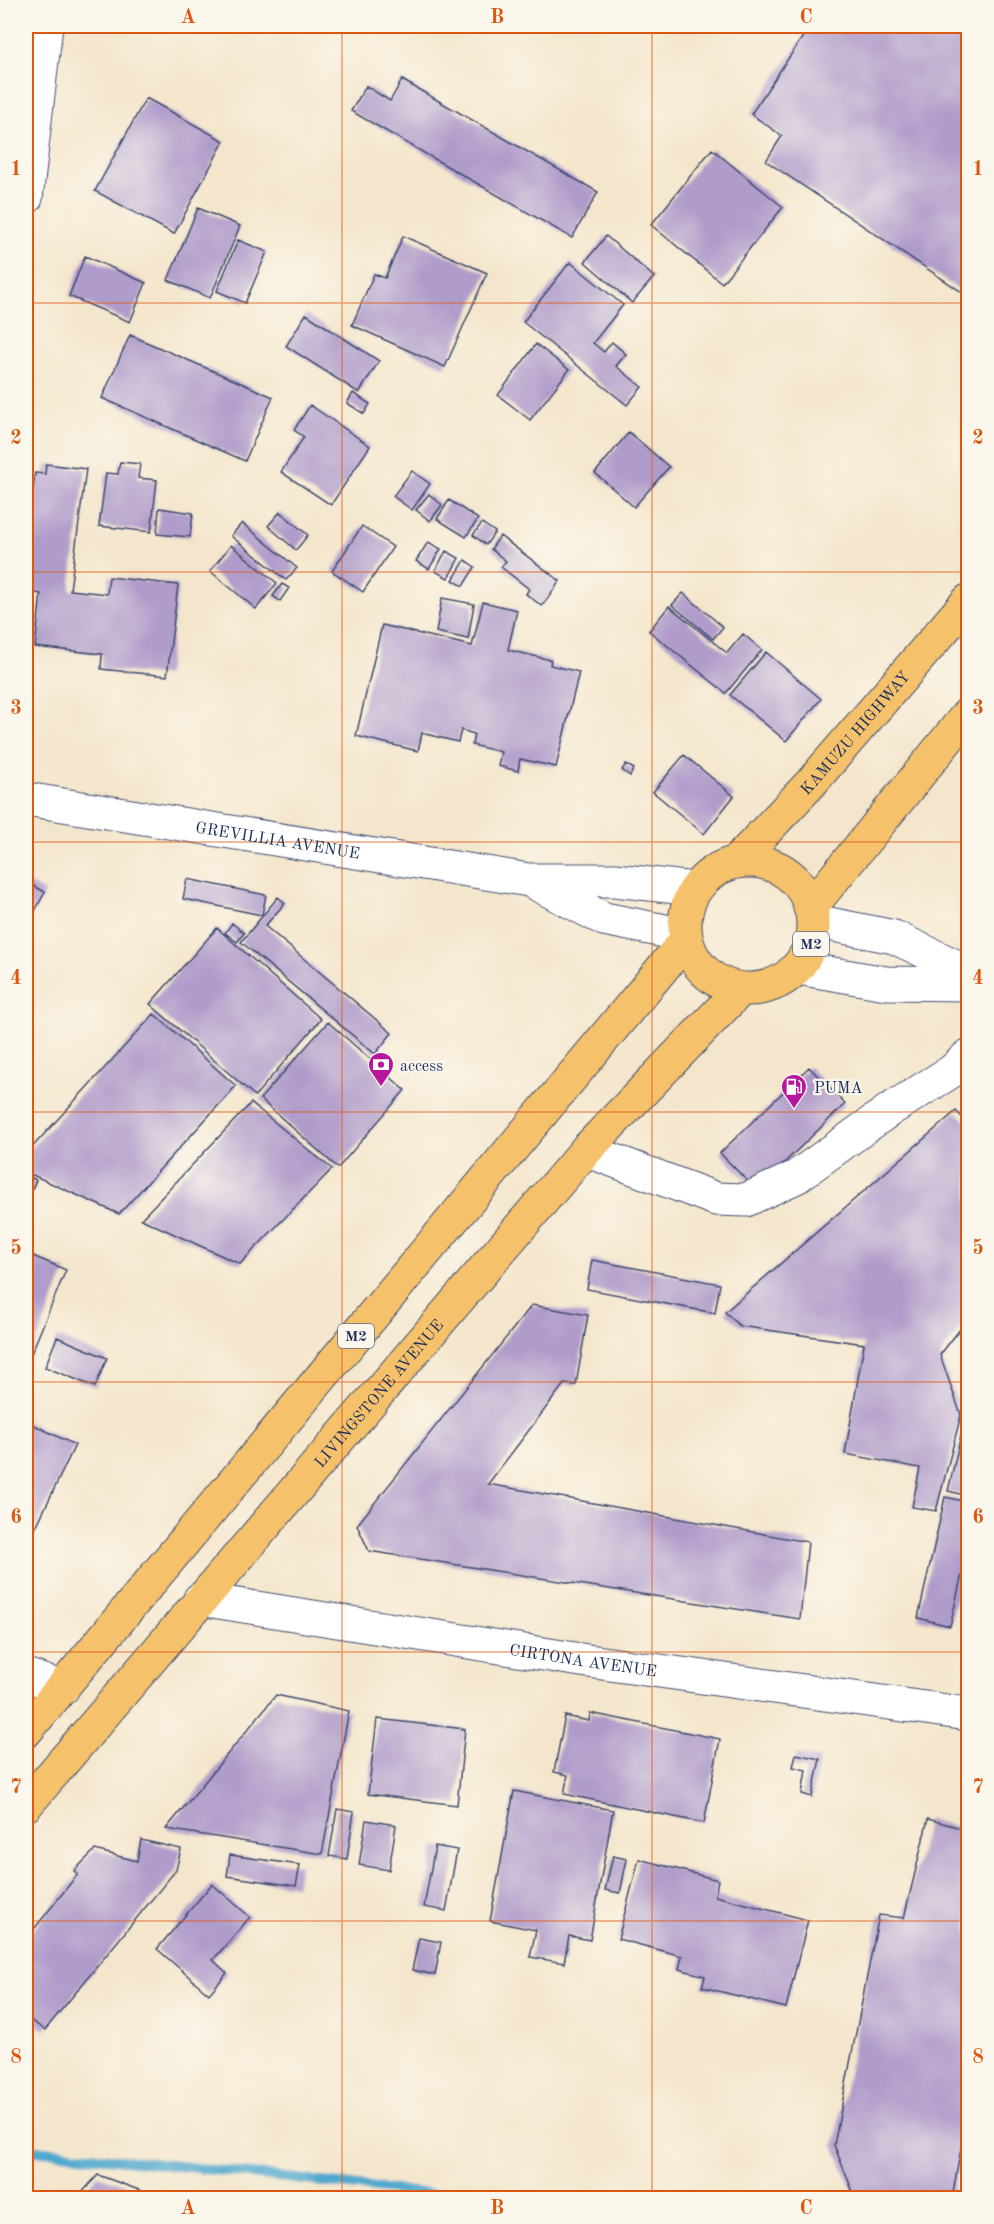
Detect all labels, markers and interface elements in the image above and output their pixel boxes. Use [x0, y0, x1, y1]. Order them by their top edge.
text: A [180, 8, 196, 28]
text: B [490, 8, 504, 28]
text: C [799, 8, 813, 28]
text: 1 [10, 160, 22, 180]
text: 1 [972, 160, 984, 180]
text: 2 [10, 429, 22, 449]
text: 2 [972, 429, 984, 449]
street label: KAMUZU HIGHWAY [798, 669, 914, 799]
text: 3 [10, 699, 22, 719]
text: 3 [972, 699, 984, 719]
street label: GREVILLIA AVENUE [194, 820, 361, 863]
road number: M2 [793, 932, 829, 956]
text: 4 [10, 969, 22, 989]
text: 4 [972, 969, 984, 989]
bank icon: access [366, 1050, 396, 1088]
place label: access [400, 1059, 443, 1075]
fuel station icon: PUMA [779, 1072, 809, 1110]
place label: PUMA [814, 1081, 863, 1097]
text: 5 [10, 1238, 22, 1259]
text: 5 [972, 1238, 984, 1259]
street label: LIVINGSTONE AVENUE [312, 1317, 447, 1471]
road number: M2 [338, 1324, 374, 1348]
text: 6 [10, 1508, 22, 1528]
text: 6 [972, 1508, 984, 1528]
street label: CIRTONA AVENUE [508, 1643, 658, 1680]
text: 7 [10, 1778, 22, 1798]
text: 7 [972, 1778, 984, 1798]
text: 8 [10, 2048, 22, 2068]
text: 8 [972, 2048, 984, 2068]
text: A [180, 2199, 196, 2219]
text: B [490, 2199, 504, 2219]
text: C [799, 2199, 813, 2219]

